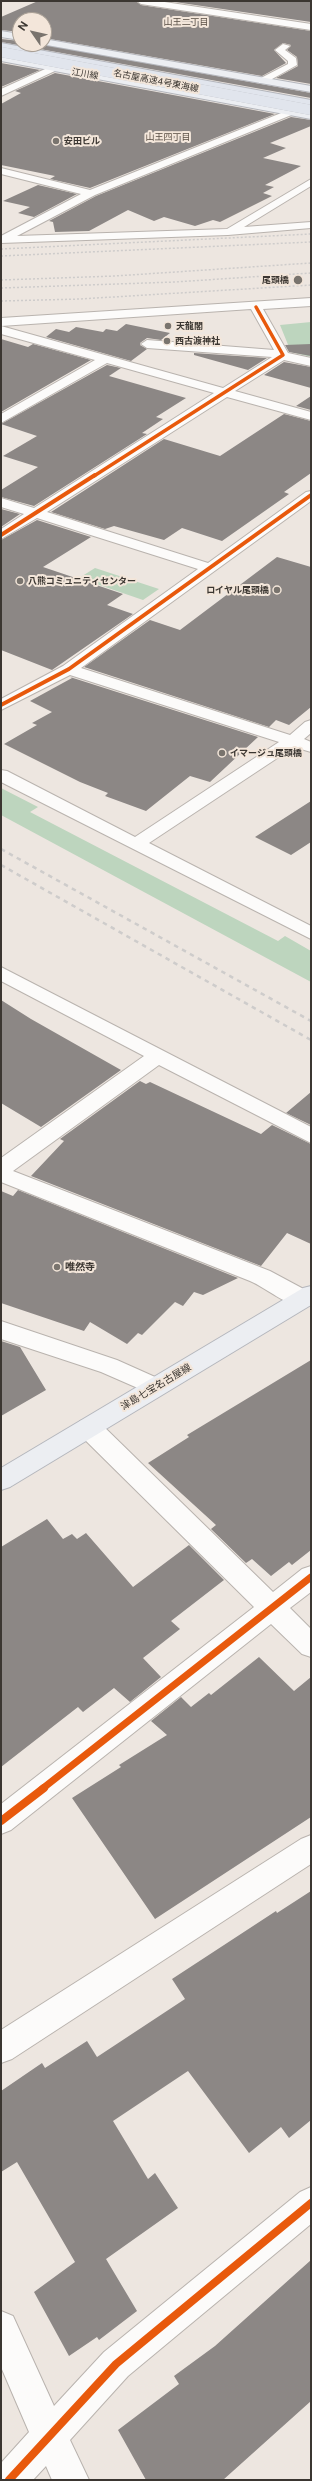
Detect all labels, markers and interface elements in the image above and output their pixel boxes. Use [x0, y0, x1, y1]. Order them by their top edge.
north arrow [12, 12, 52, 52]
district label: 山王二丁目 [164, 17, 208, 27]
text: N [15, 19, 30, 33]
street label: 江川線 [71, 66, 99, 82]
street label: 名古屋高速4号東海線 [112, 67, 200, 95]
district label: 山王四丁目 [146, 132, 190, 142]
marker: 安田ビル [51, 136, 61, 146]
place label: 安田ビル [64, 136, 100, 146]
marker: 尾頭橋 [292, 274, 304, 286]
place label: 尾頭橋 [262, 275, 289, 285]
marker: 天龍閣 [163, 321, 173, 331]
place label: 天龍閣 [176, 321, 203, 331]
marker: 西古渡神社 [162, 336, 172, 346]
place label: 西古渡神社 [175, 336, 220, 346]
marker: 八熊コミュニティセンター [15, 576, 25, 586]
place label: 八熊コミュニティセンター [28, 576, 136, 586]
place label: ロイヤル尾頭橋 [206, 585, 269, 595]
marker: ロイヤル尾頭橋 [272, 585, 282, 595]
marker: イマージュ尾頭橋 [217, 748, 227, 758]
place label: イマージュ尾頭橋 [230, 748, 302, 758]
place label: 唯然寺 [65, 1261, 95, 1273]
marker: 唯然寺 [52, 1262, 62, 1272]
street label: 津島七宝名古屋線 [119, 1361, 193, 1413]

